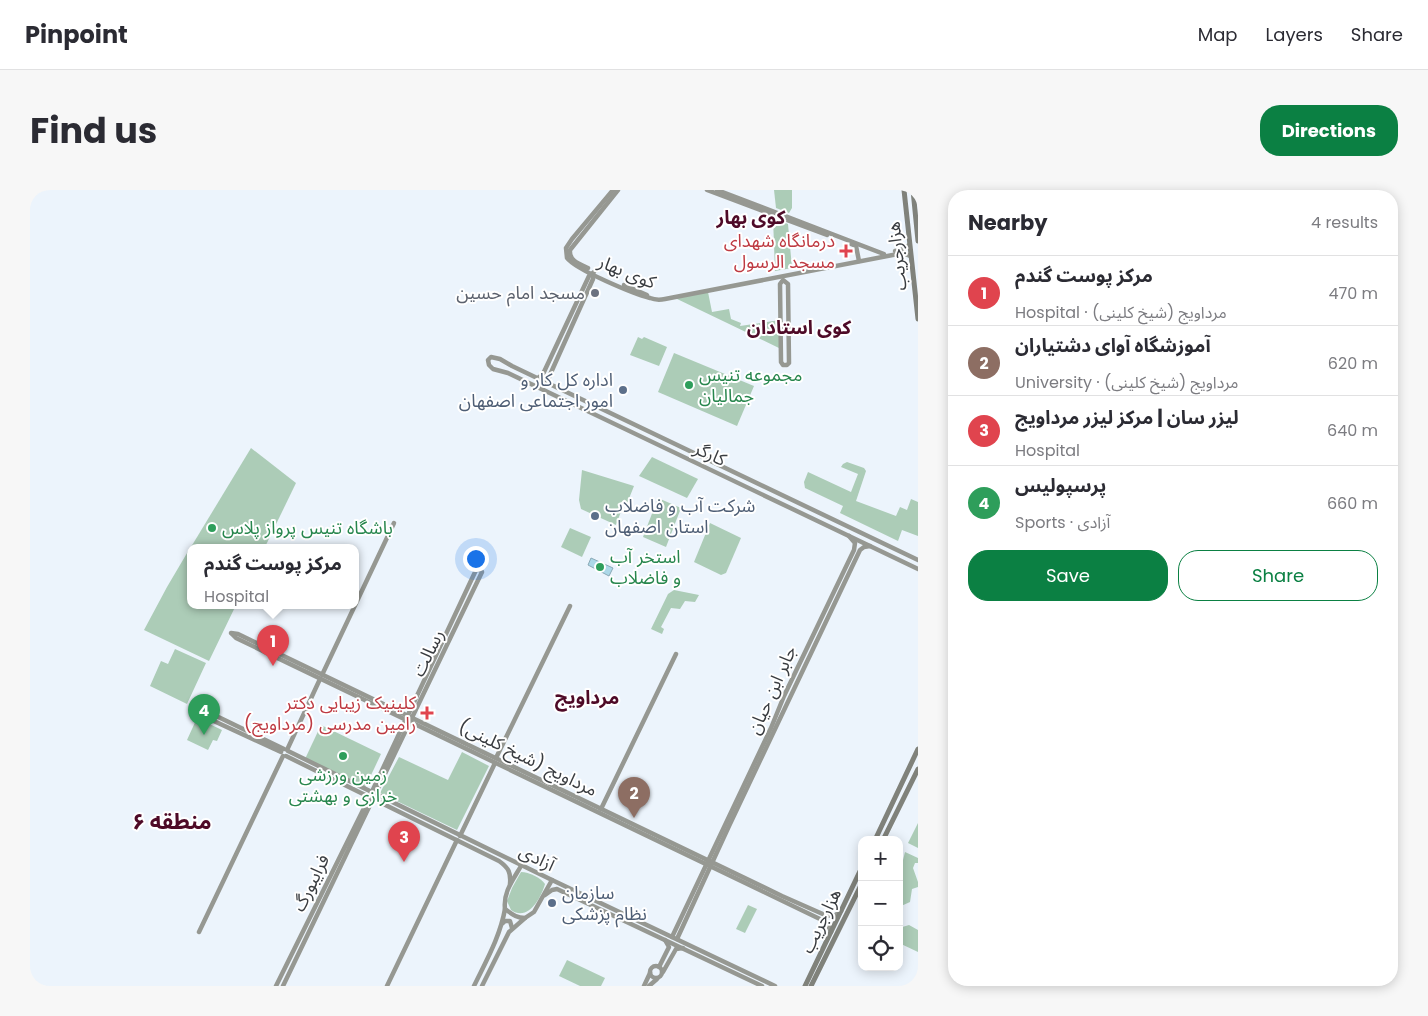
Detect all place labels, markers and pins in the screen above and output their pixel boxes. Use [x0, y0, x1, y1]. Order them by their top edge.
place label: درمانگاه شهدای مسجد الرسول [724, 228, 835, 274]
marker: درمانگاه شهدای مسجد الرسول [839, 244, 853, 258]
place label: مسجد امام حسین [456, 280, 585, 307]
marker: مسجد امام حسین [589, 287, 601, 299]
place label: مجموعه تنیس جمالیان [699, 362, 803, 408]
place label: اداره کل کار و امور اجتماعی اصفهان [459, 367, 613, 413]
marker: مجموعه تنیس جمالیان [683, 379, 695, 391]
marker: اداره کل کار و امور اجتماعی اصفهان [617, 384, 629, 396]
place label: شرکت آب و فاضلاب استان اصفهان [605, 493, 755, 539]
marker: شرکت آب و فاضلاب استان اصفهان [589, 510, 601, 522]
place label: باشگاه تنیس پرواز پلاس [222, 515, 393, 540]
marker: باشگاه تنیس پرواز پلاس [206, 522, 218, 534]
place label: استخر آب و فاضلاب [610, 544, 681, 590]
marker: استخر آب و فاضلاب [594, 561, 606, 573]
pin: 1 [257, 625, 289, 666]
place label: کلینیک زیبایی دکتر رامین مدرسی (مرداویج) [244, 690, 417, 737]
pin: 4 [188, 694, 220, 735]
marker: کلینیک زیبایی دکتر رامین مدرسی (مرداویج) [420, 706, 434, 720]
marker: زمین ورزشی خرازی و بهشتی [337, 750, 349, 762]
place label: زمین ورزشی خرازی و بهشتی [289, 762, 397, 808]
pin: 2 [618, 777, 650, 818]
pin: 3 [388, 821, 420, 862]
place label: سازمان نظام پزشکی [562, 880, 647, 928]
marker: سازمان نظام پزشکی [546, 897, 558, 909]

